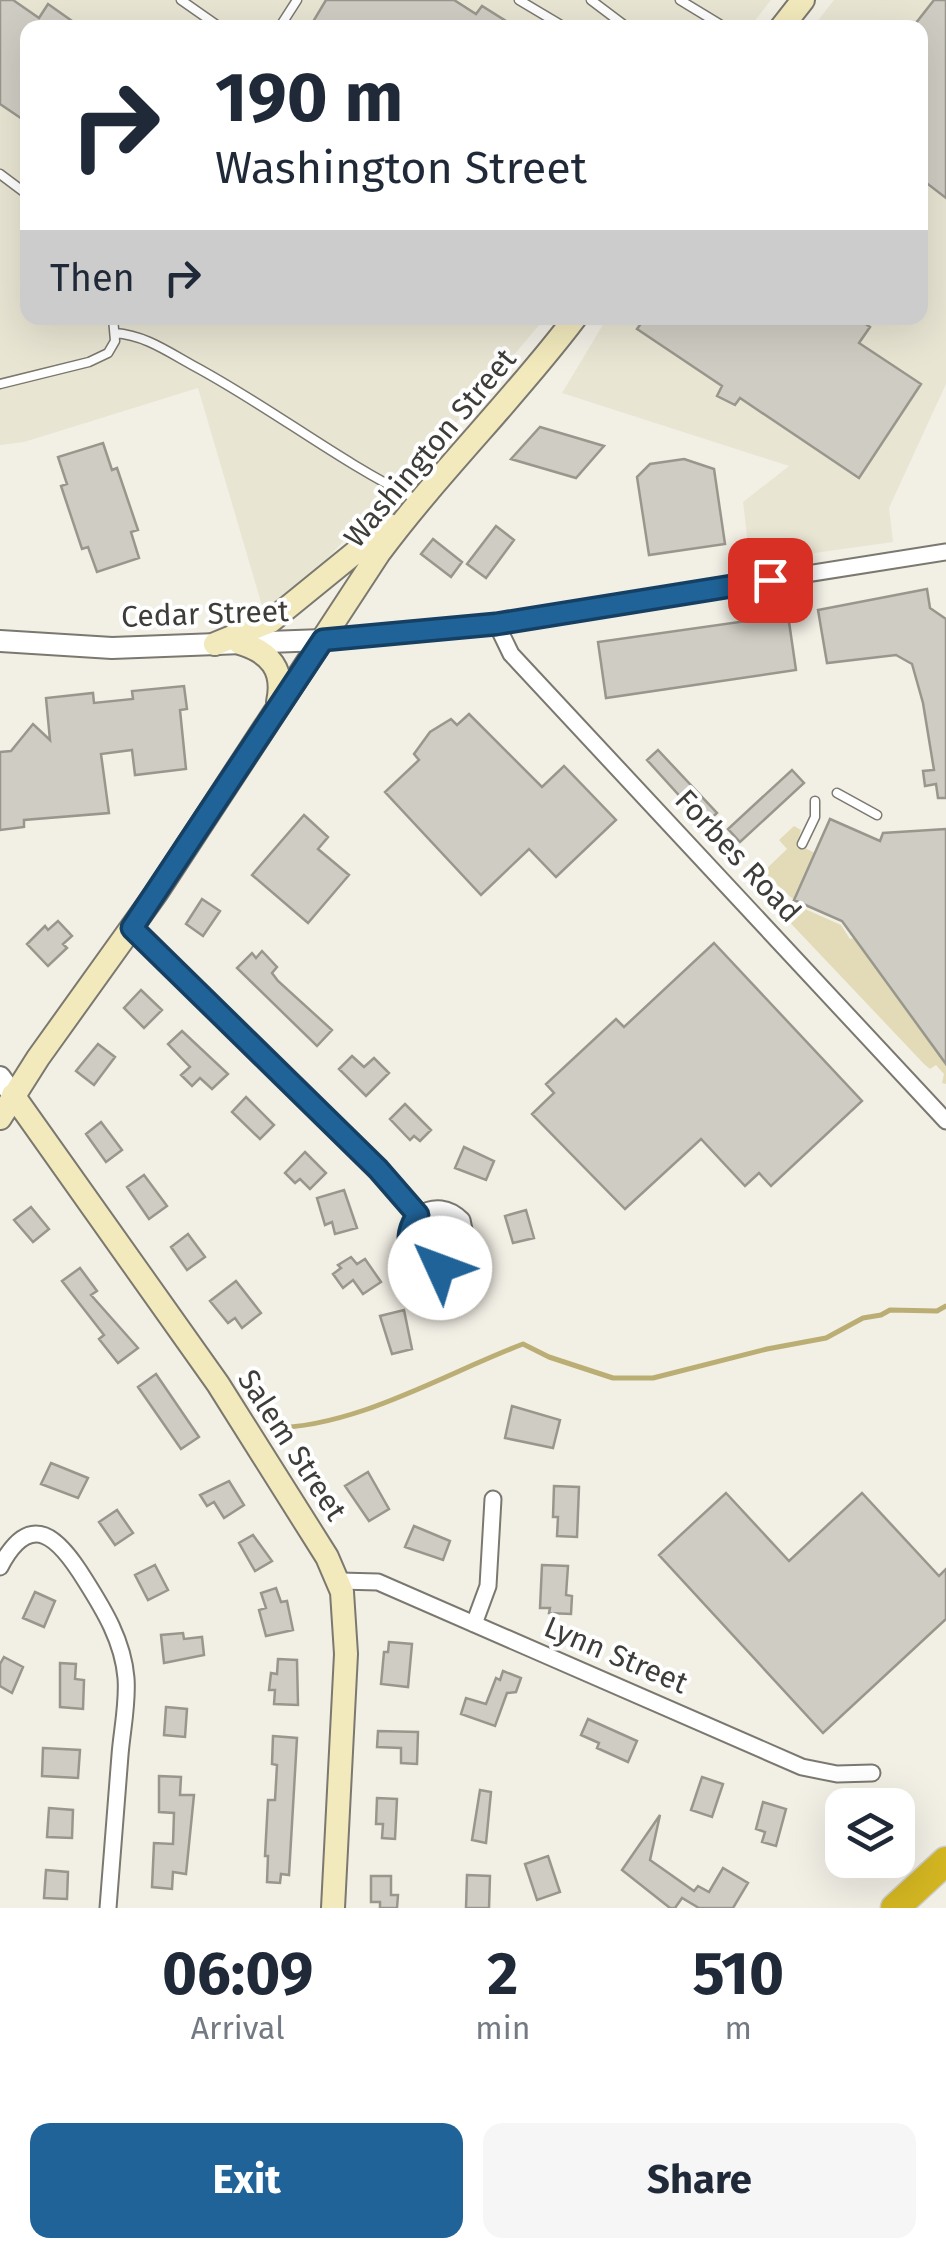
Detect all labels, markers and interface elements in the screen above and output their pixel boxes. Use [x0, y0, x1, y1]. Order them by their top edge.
text: 190 m [215, 56, 403, 140]
icon: right [50, 60, 180, 190]
text: Washington Street [215, 141, 587, 195]
icon: right [155, 250, 210, 305]
text: Then [50, 255, 135, 301]
street label: Washington Street [337, 341, 524, 555]
pin [728, 538, 813, 623]
icon: arrive [743, 553, 798, 608]
street label: Cedar Street [121, 593, 290, 635]
street label: Forbes Road [668, 782, 808, 930]
position arrow [388, 1216, 492, 1320]
street label: Salem Street [230, 1363, 354, 1527]
street label: Lynn Street [539, 1609, 693, 1701]
map controls [825, 1788, 915, 1878]
button: layers [825, 1788, 915, 1878]
text: 06:09 [162, 1938, 313, 2010]
text: 2 [487, 1938, 518, 2010]
text: 510 [692, 1938, 784, 2010]
text: Arrival [191, 2009, 285, 2047]
text: min [475, 2009, 530, 2047]
text: m [725, 2009, 752, 2047]
button: Exit [30, 2123, 463, 2238]
button: Share [483, 2123, 916, 2238]

